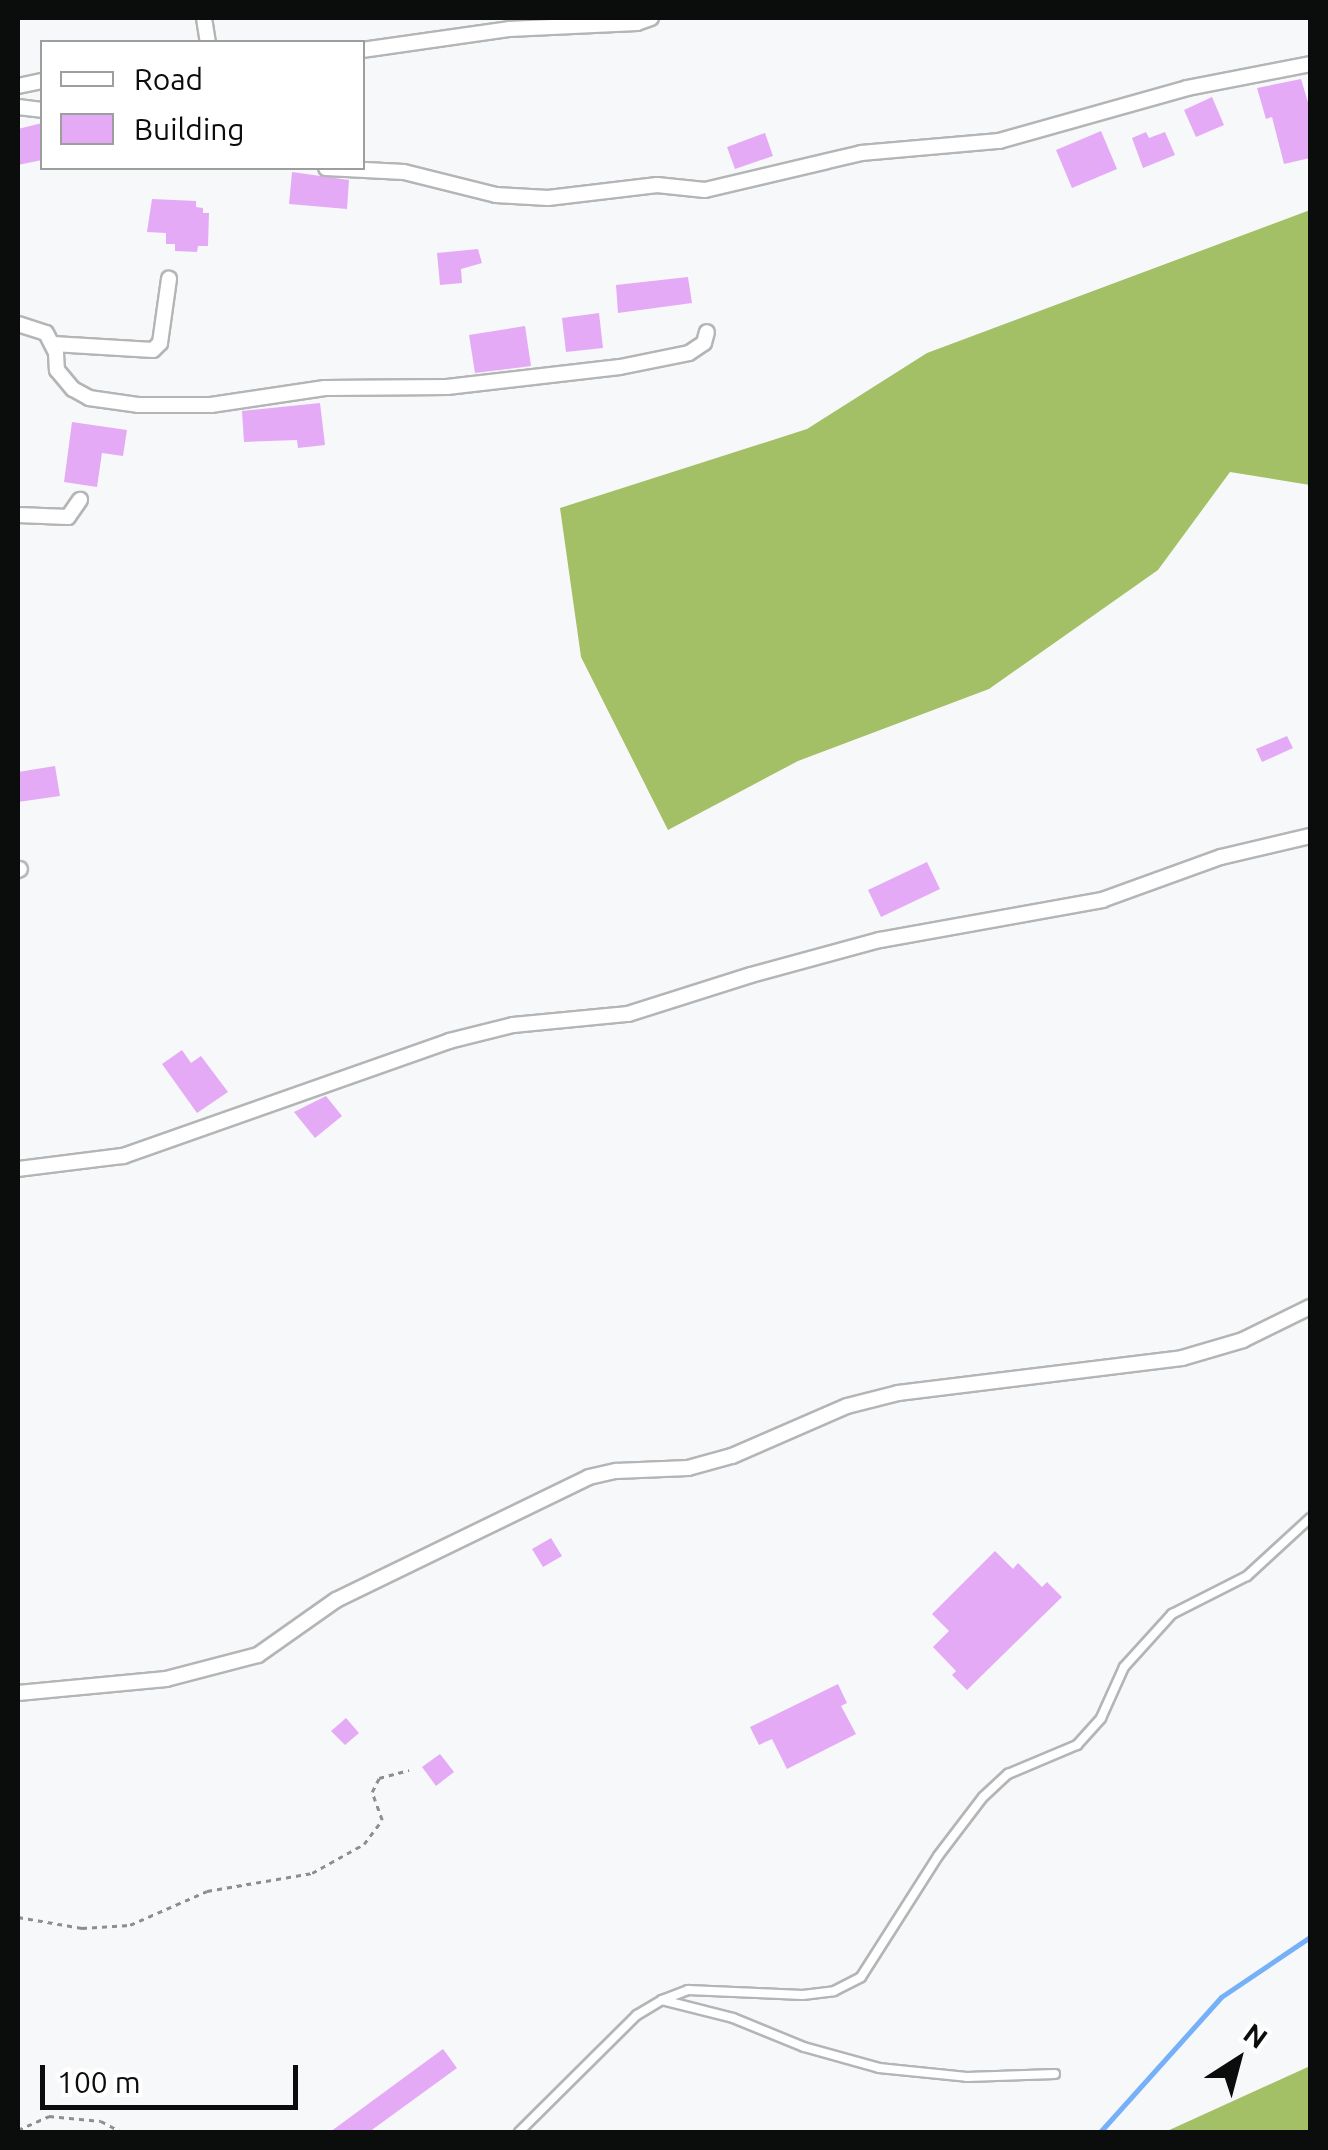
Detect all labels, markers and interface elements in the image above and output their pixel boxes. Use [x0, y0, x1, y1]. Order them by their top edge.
legend [40, 40, 365, 170]
text: Road [134, 62, 203, 96]
text: Building [134, 112, 245, 146]
north arrow [1188, 2010, 1288, 2110]
text: N [1238, 2017, 1273, 2054]
scale bar [45, 2045, 302, 2107]
text: 100 m [57, 2065, 141, 2099]

